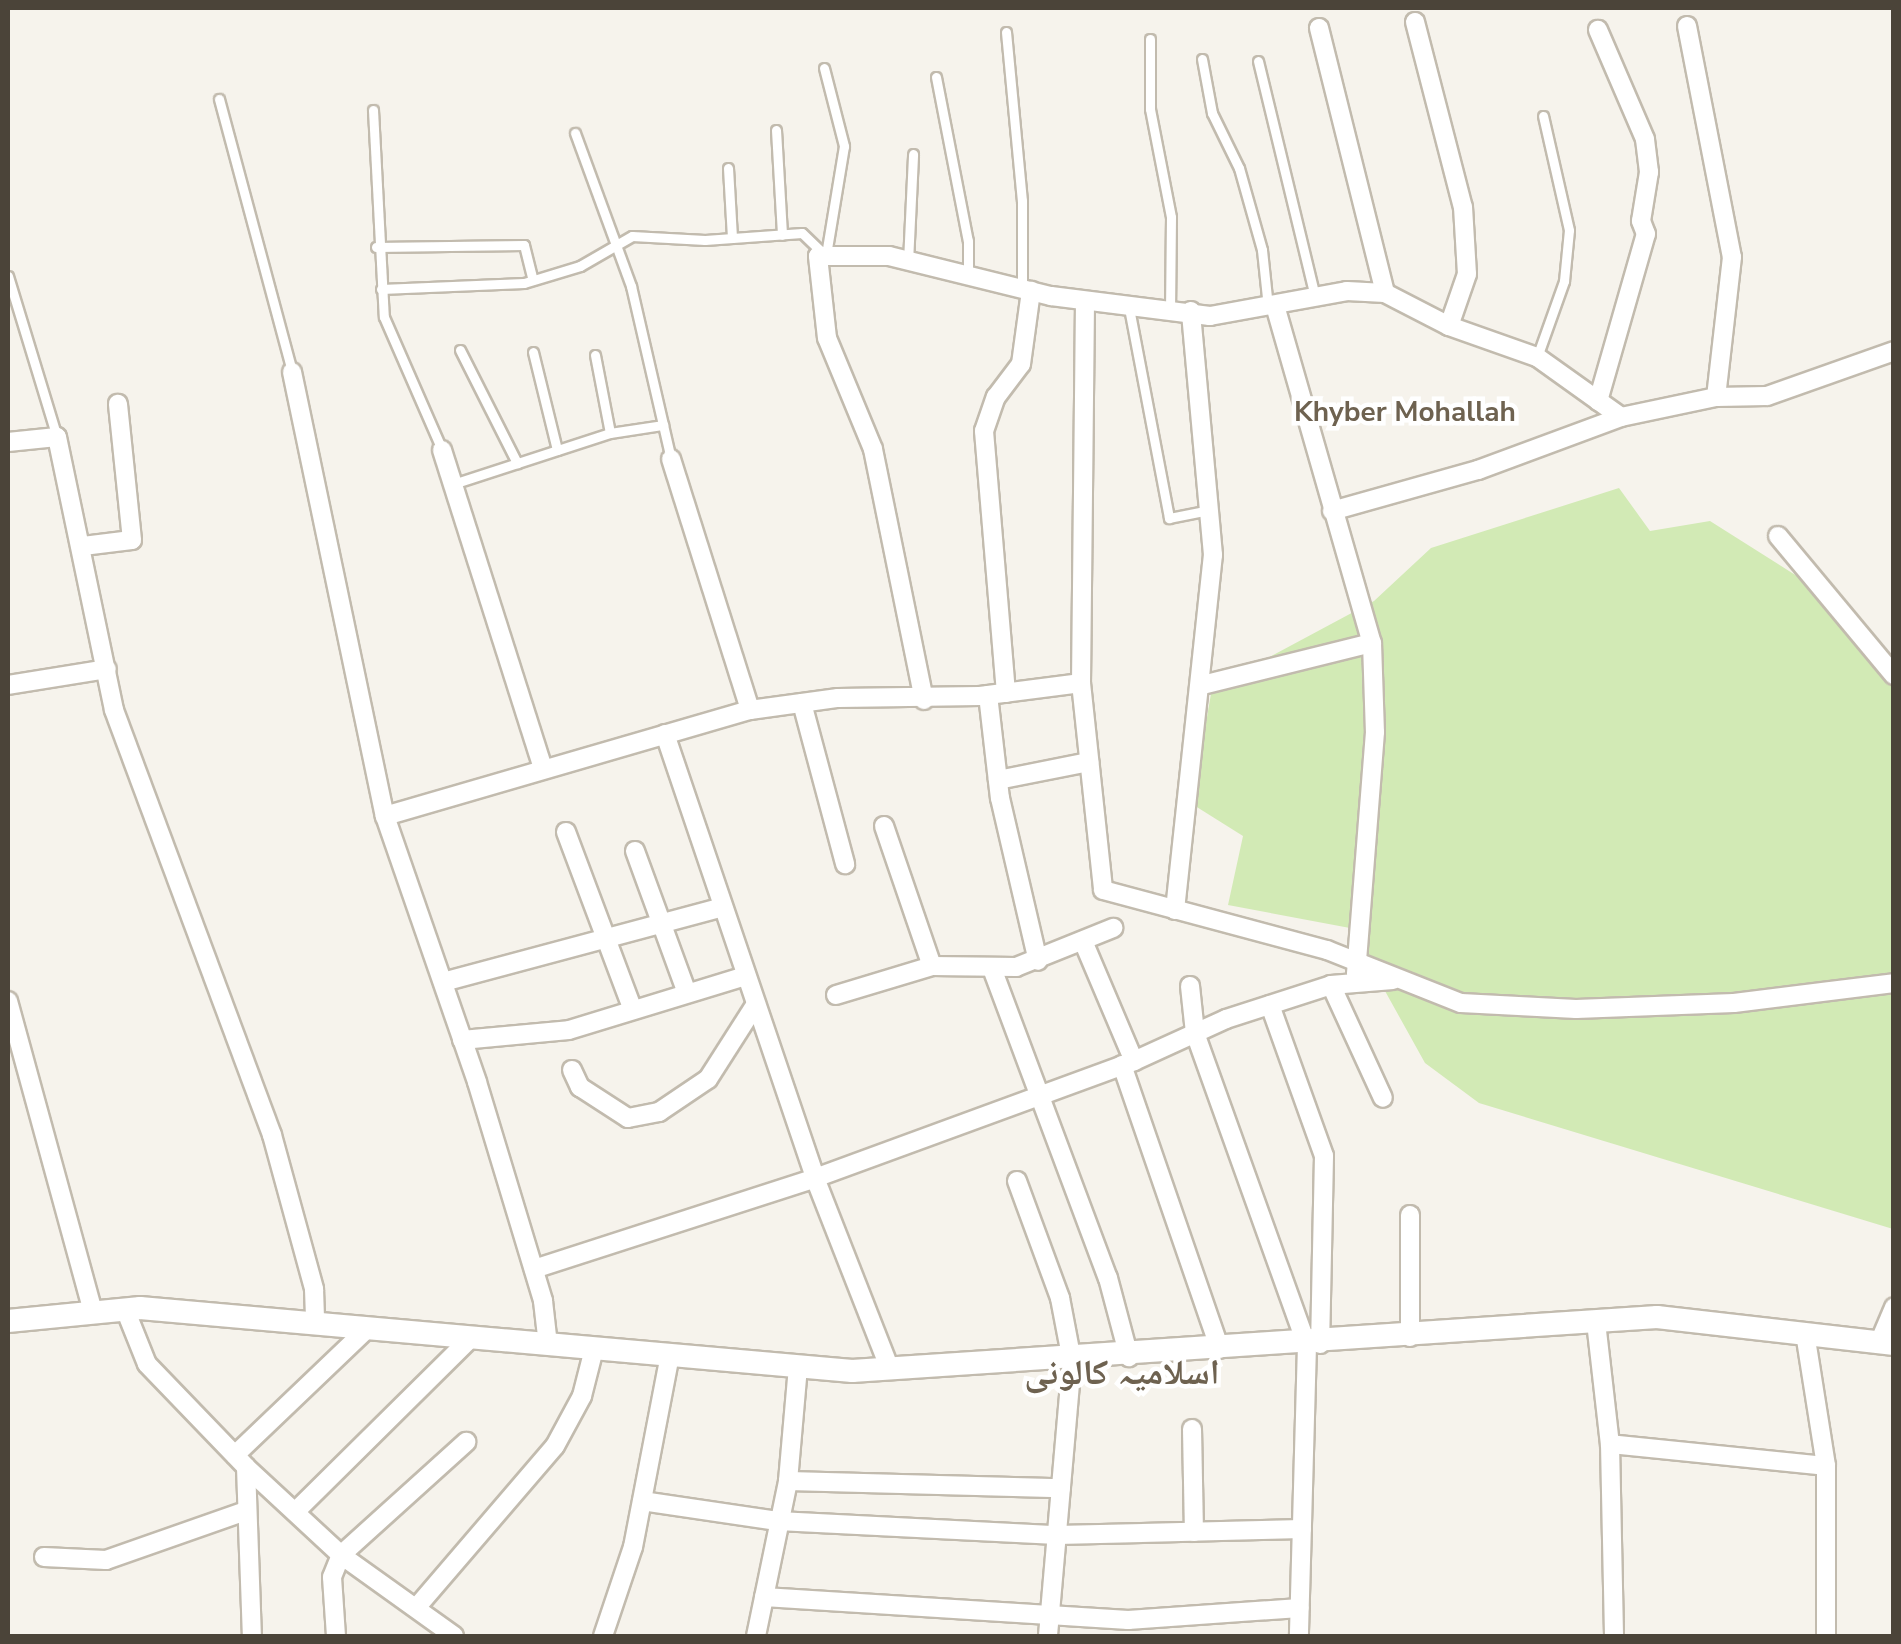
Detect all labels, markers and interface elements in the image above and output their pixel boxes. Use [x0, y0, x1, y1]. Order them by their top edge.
district label: Khyber Mohallah [1294, 395, 1516, 429]
district label: اسلامیہ کالونی [1024, 1352, 1220, 1394]

